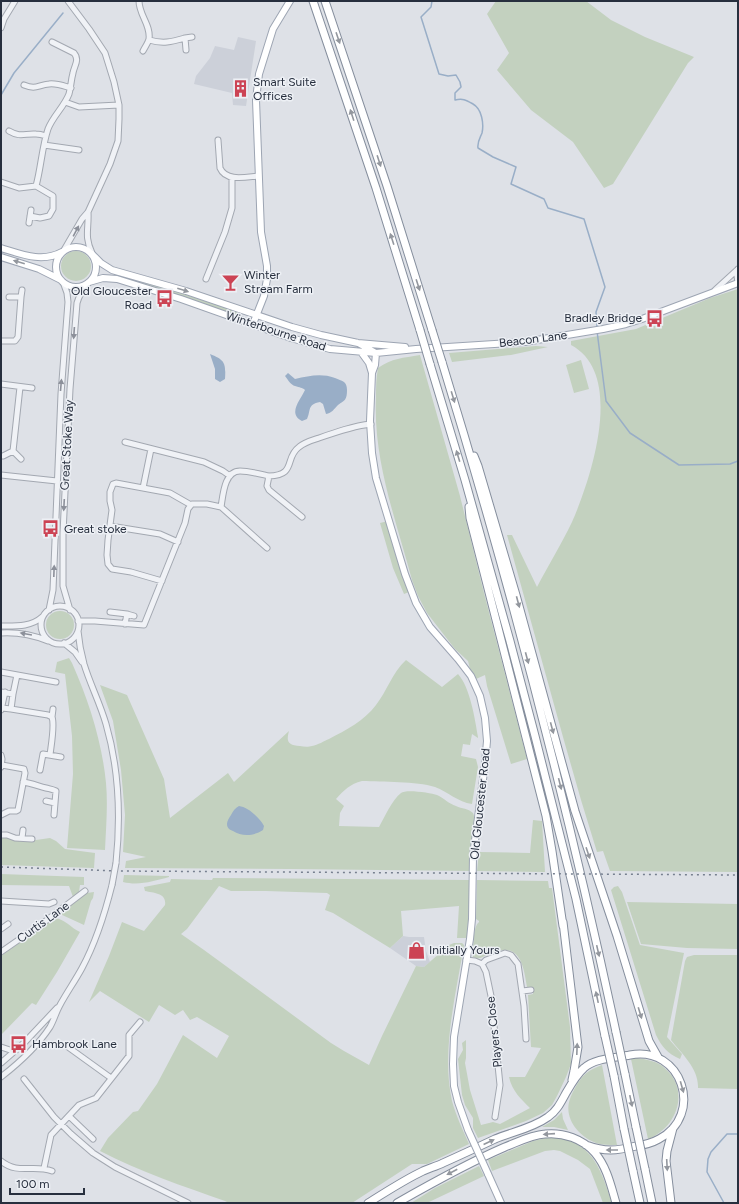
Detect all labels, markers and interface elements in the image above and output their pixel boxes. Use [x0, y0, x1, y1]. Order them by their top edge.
one-way arrow [335, 32, 341, 44]
place label: Smart Suite Offices [253, 75, 317, 103]
building icon: Smart Suite Offices [230, 79, 250, 99]
one-way arrow [349, 109, 355, 121]
one-way arrow [376, 156, 382, 168]
one-way arrow [72, 225, 79, 236]
one-way arrow [389, 233, 395, 245]
one-way arrow [12, 259, 24, 265]
place label: Winter Stream Farm [244, 268, 313, 296]
bar icon: Winter Stream Farm [221, 272, 241, 292]
one-way arrow [416, 279, 422, 291]
place label: Old Gloucester Road [71, 284, 152, 312]
one-way arrow [178, 287, 190, 293]
bus stop icon: Old Gloucester Road [155, 288, 175, 308]
street label: Winterbourne Road [224, 308, 328, 354]
bus stop icon: Bradley Bridge [645, 308, 665, 328]
place label: Bradley Bridge [564, 311, 642, 325]
one-way arrow [71, 327, 78, 339]
street label: Beacon Lane [498, 328, 568, 350]
one-way arrow [58, 379, 65, 391]
one-way arrow [450, 391, 456, 403]
street label: Great Stoke Way [58, 399, 76, 491]
one-way arrow [455, 449, 461, 461]
one-way arrow [61, 499, 67, 512]
bus stop icon: Great stoke [41, 519, 61, 539]
place label: Great stoke [64, 522, 127, 536]
one-way arrow [50, 565, 57, 577]
one-way arrow [515, 596, 521, 608]
one-way arrow [19, 631, 32, 637]
one-way arrow [524, 652, 530, 665]
one-way arrow [549, 722, 555, 734]
street label: Old Gloucester Road [467, 748, 493, 860]
one-way arrow [557, 778, 563, 790]
one-way arrow [585, 847, 591, 859]
street label: Curtis Lane [14, 898, 72, 946]
shop icon: Initially Yours [406, 940, 426, 960]
place label: Initially Yours [429, 943, 500, 957]
one-way arrow [596, 945, 602, 957]
one-way arrow [594, 991, 600, 1004]
street label: Players Close [483, 995, 505, 1068]
one-way arrow [637, 1007, 643, 1019]
bus stop icon: Hambrook Lane [9, 1034, 29, 1054]
place label: Hambrook Lane [32, 1037, 117, 1051]
one-way arrow [574, 1042, 580, 1055]
one-way arrow [679, 1080, 685, 1093]
one-way arrow [628, 1095, 634, 1107]
one-way arrow [543, 1130, 555, 1137]
one-way arrow [483, 1139, 495, 1145]
one-way arrow [605, 1147, 618, 1153]
one-way arrow [664, 1159, 670, 1172]
one-way arrow [446, 1169, 458, 1176]
scale bar [10, 1170, 84, 1196]
text: 100 m [16, 1177, 50, 1191]

